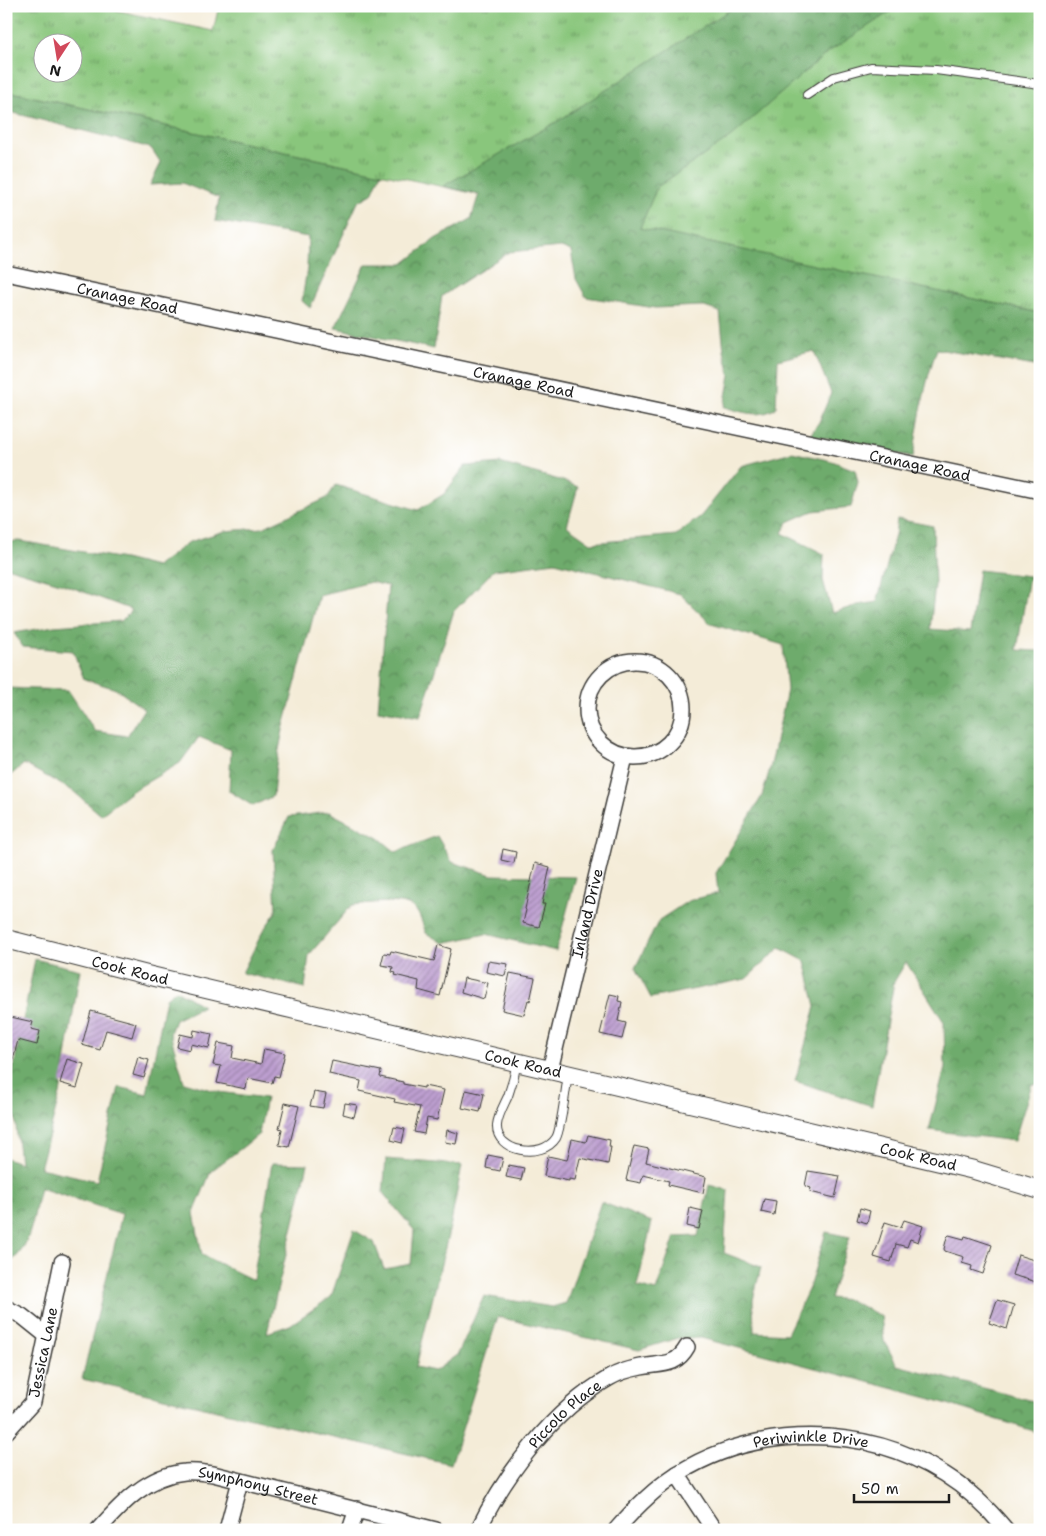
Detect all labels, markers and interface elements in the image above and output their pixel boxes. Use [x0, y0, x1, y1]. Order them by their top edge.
north arrow [32, 32, 82, 82]
text: N [48, 61, 63, 81]
street label: Cranage Road [75, 278, 180, 319]
street label: Cranage Road [471, 362, 576, 403]
street label: Cranage Road [868, 445, 973, 486]
street label: Inland Drive [567, 867, 608, 960]
street label: Cook Road [90, 951, 171, 990]
street label: Cook Road [483, 1045, 564, 1083]
street label: Cook Road [878, 1138, 959, 1176]
street label: Jessica Lane [24, 1305, 62, 1400]
street label: Piccolo Place [524, 1375, 605, 1453]
street label: Periwinkle Drive [751, 1426, 871, 1453]
street label: Symphony Street [197, 1462, 320, 1510]
scale bar [854, 1471, 948, 1503]
text: 50 m [861, 1479, 899, 1499]

